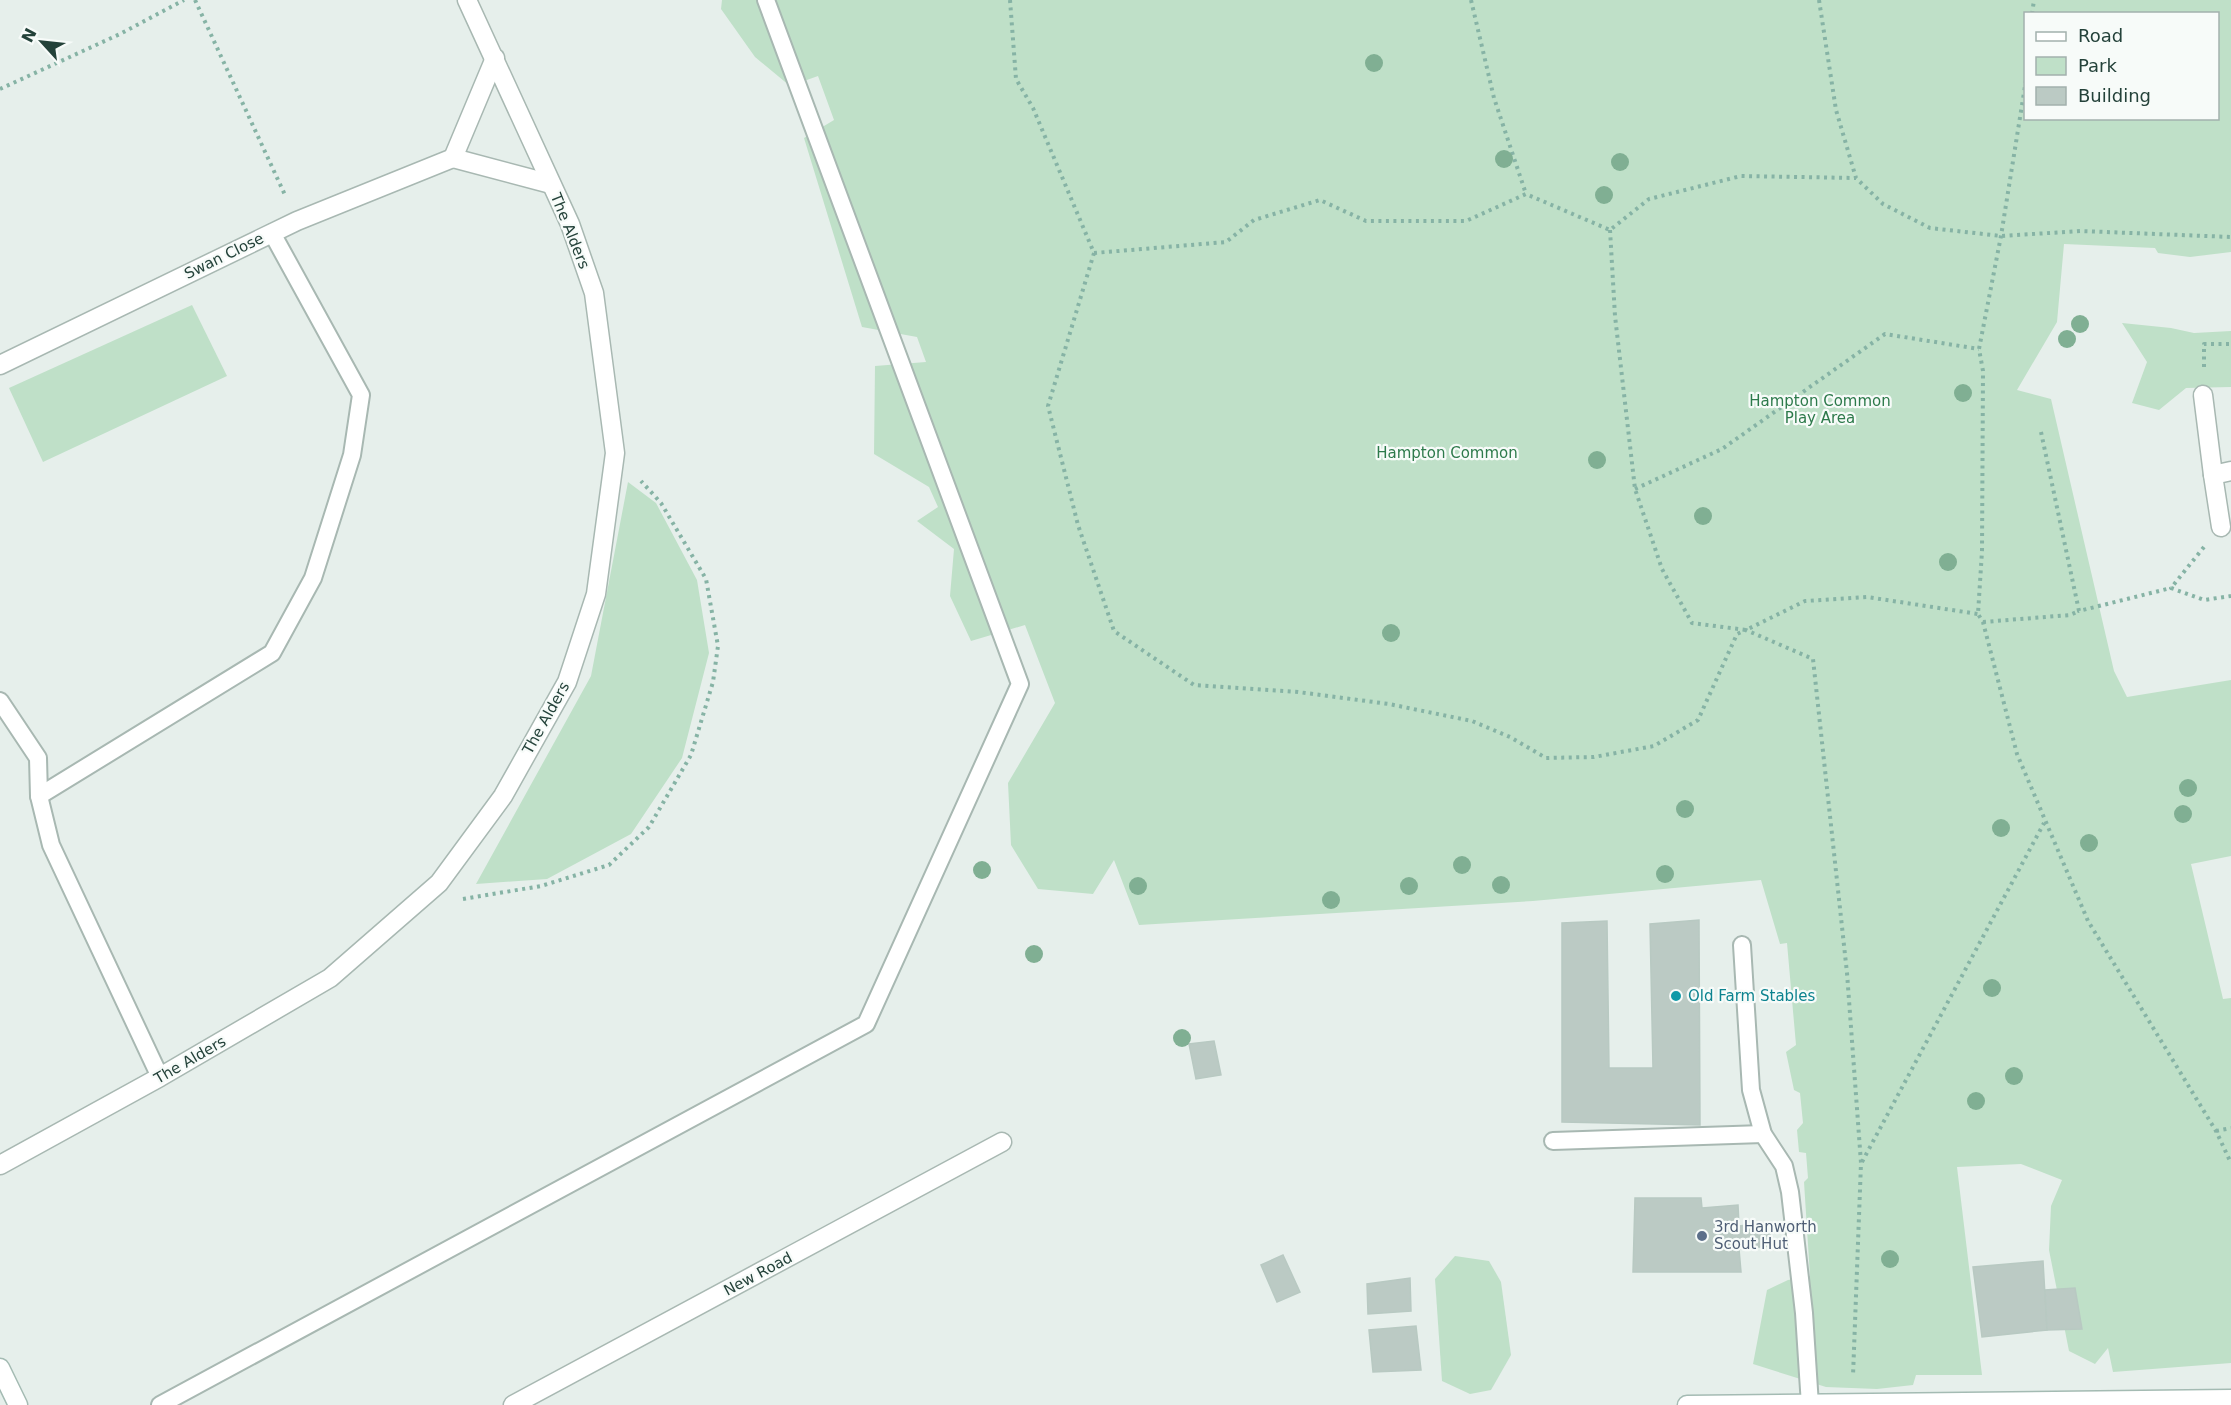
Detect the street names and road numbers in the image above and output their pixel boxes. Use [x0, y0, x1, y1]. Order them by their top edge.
street label: The Alders [546, 190, 593, 272]
street label: Swan Close [181, 229, 267, 283]
street label: The Alders [518, 679, 573, 758]
street label: The Alders [150, 1032, 229, 1088]
street label: New Road [721, 1248, 795, 1300]

